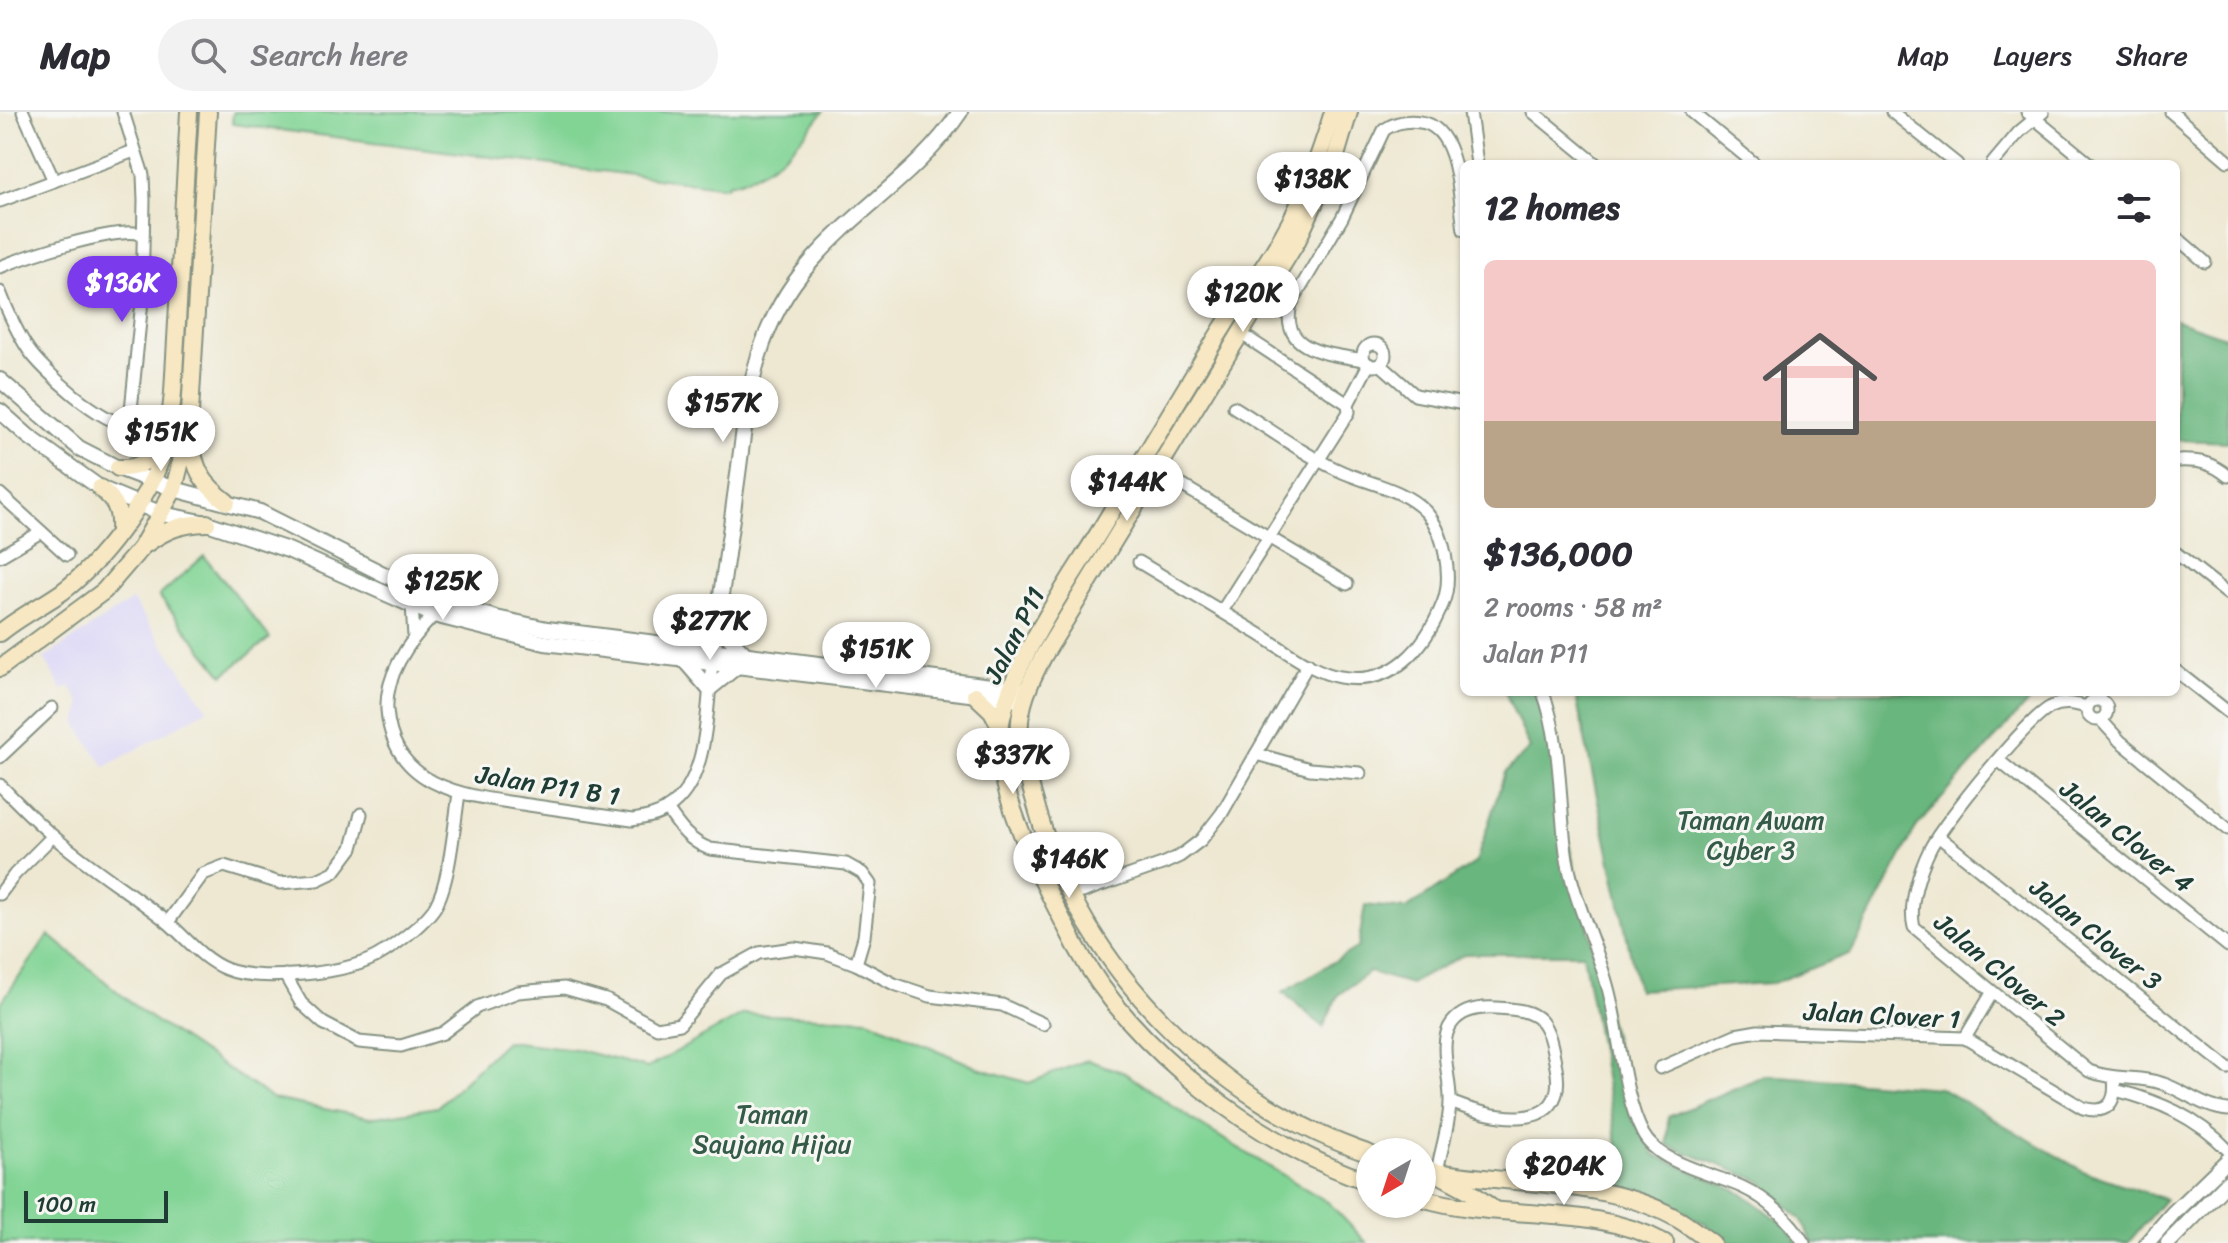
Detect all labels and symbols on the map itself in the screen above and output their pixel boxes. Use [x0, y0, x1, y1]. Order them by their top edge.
pin: $138K [1256, 152, 1368, 220]
pin: $136K [66, 256, 178, 324]
pin: $120K [1187, 266, 1299, 334]
pin: $157K [667, 376, 779, 444]
pin: $151K [105, 405, 217, 473]
pin: $144K [1071, 455, 1183, 523]
pin: $125K [387, 554, 499, 622]
street label: Jalan P11 [969, 578, 1058, 693]
pin: $277K [654, 594, 766, 662]
pin: $151K [820, 622, 932, 690]
pin: $337K [957, 728, 1069, 796]
street label: Jalan P11 B 1 [472, 751, 623, 819]
street label: Jalan Clover 4 [2049, 766, 2204, 905]
park label: Taman Awam Cyber 3 [1677, 797, 1825, 873]
pin: $146K [1013, 832, 1125, 900]
street label: Jalan Clover 3 [2019, 865, 2173, 1002]
street label: Jalan Clover 2 [1923, 900, 2076, 1039]
street label: Jalan Clover 1 [1801, 988, 1962, 1042]
park label: Taman Saujana Hijau [693, 1091, 851, 1167]
north arrow [1356, 1138, 1436, 1218]
pin: $204K [1508, 1139, 1620, 1207]
scale bar [24, 1187, 168, 1223]

